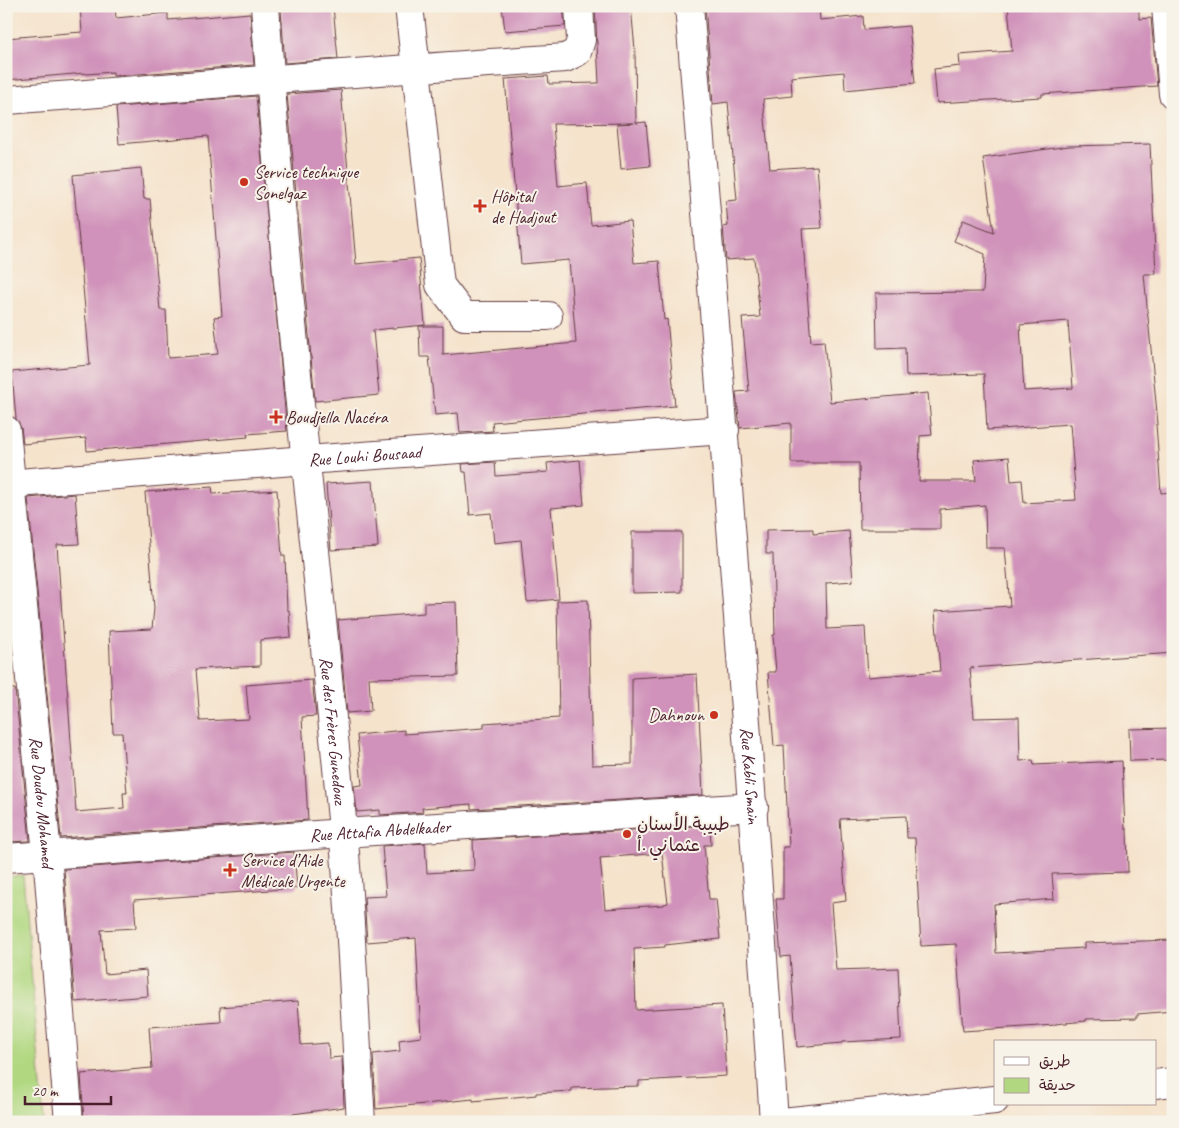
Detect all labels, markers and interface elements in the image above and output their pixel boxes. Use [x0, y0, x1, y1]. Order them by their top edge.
place label: Service technique Sonelgaz [254, 161, 359, 204]
marker: Service technique Sonelgaz [238, 176, 250, 188]
place label: Hôpital de Hadjout [491, 185, 557, 228]
marker: Hôpital de Hadjout [473, 199, 487, 213]
place label: Boudjella Nacéra [286, 406, 389, 428]
marker: Boudjella Nacéra [270, 411, 282, 423]
street label: Rue Louhi Bousaad [308, 441, 425, 471]
street label: Rue des Frères Gunedouz [315, 656, 352, 808]
place label: Dahnoun [648, 704, 705, 726]
marker: Dahnoun [708, 709, 720, 721]
street label: Rue Kabli Smain [736, 726, 765, 826]
street label: Rue Doudou Mohamed [25, 736, 59, 872]
place label: طبيبة الأسنان عثماني .أ [637, 812, 730, 861]
street label: Rue Attafia Abdelkader [309, 815, 453, 846]
marker: طبيبة الأسنان عثماني .أ [621, 828, 633, 840]
place label: Service d’Aide Médicale Urgente [241, 849, 346, 892]
marker: Service d’Aide Médicale Urgente [223, 863, 237, 877]
legend [994, 1040, 1156, 1106]
text: طريق [1039, 1052, 1071, 1071]
scale bar [25, 1073, 111, 1105]
text: حديقة [1039, 1076, 1076, 1095]
text: 20 m [32, 1082, 59, 1101]

